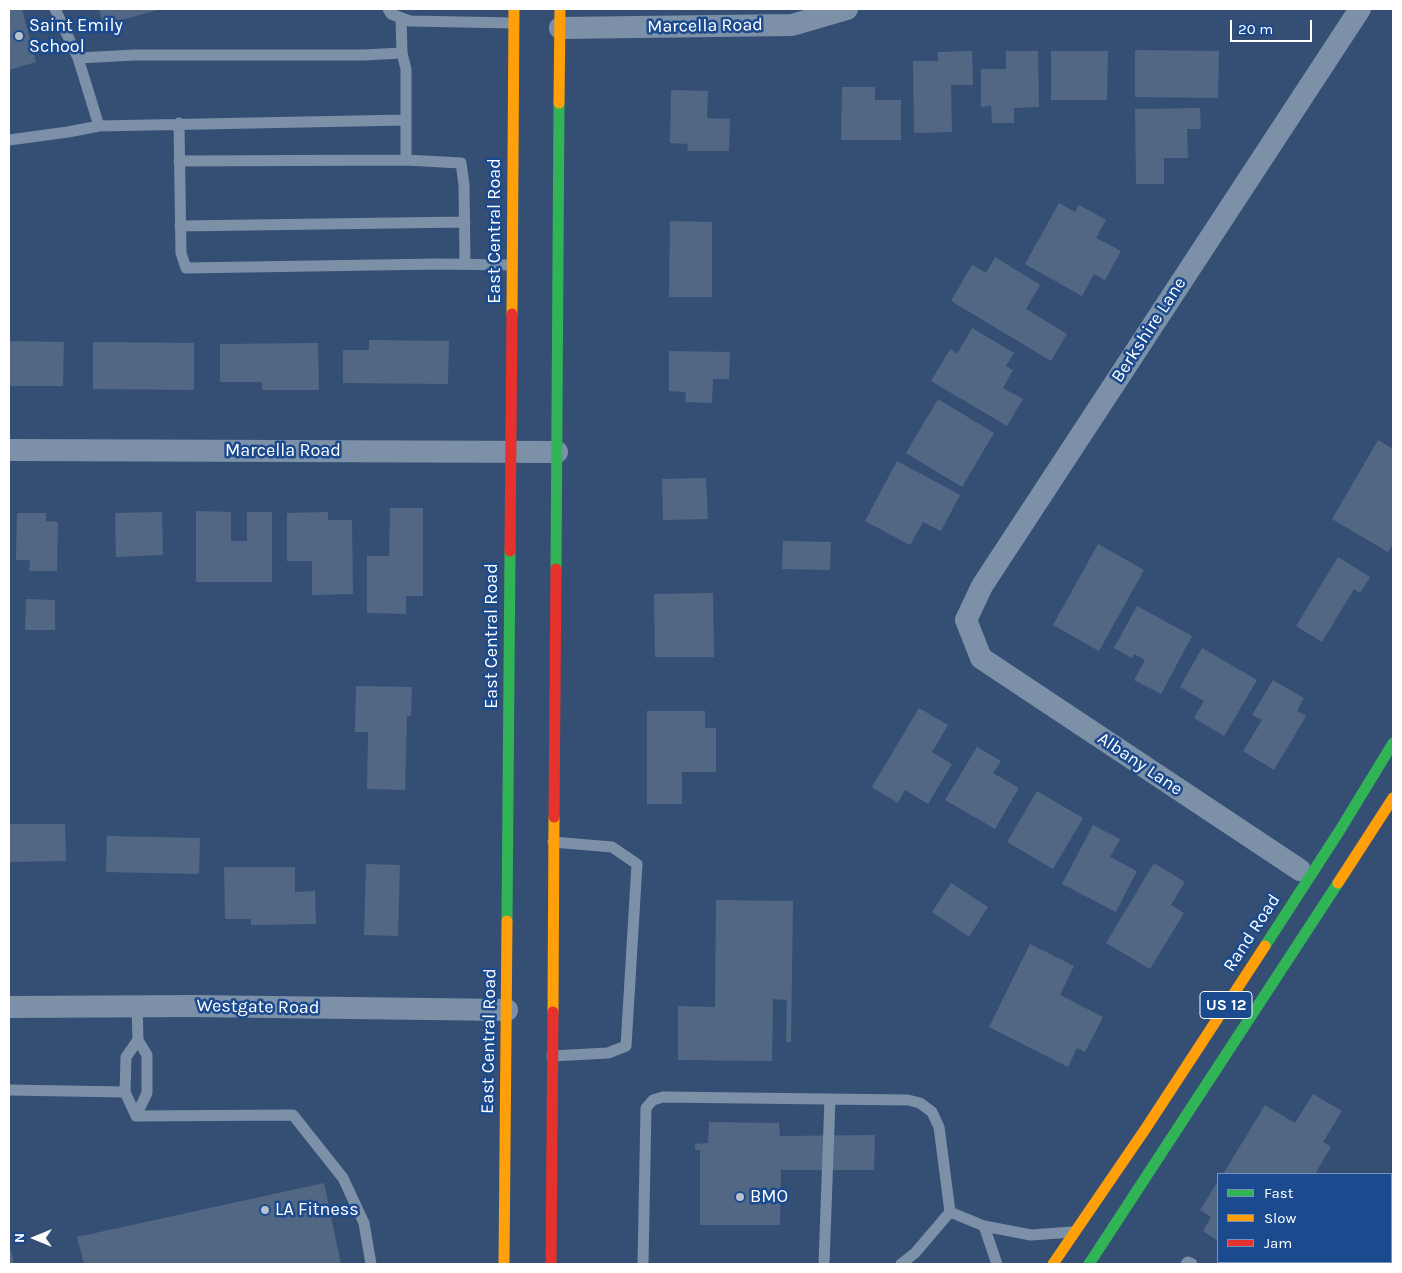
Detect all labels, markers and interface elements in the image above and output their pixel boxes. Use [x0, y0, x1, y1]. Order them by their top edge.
scale bar [1232, 10, 1314, 42]
street label: Marcella Road [647, 14, 763, 38]
place label: Saint Emily School [29, 15, 123, 58]
text: 20 m [1238, 20, 1273, 38]
marker: Saint Emily School [13, 30, 25, 42]
street label: East Central Road [484, 158, 506, 304]
street label: Berkshire Lane [1107, 273, 1191, 387]
street label: Marcella Road [225, 440, 341, 462]
street label: East Central Road [481, 563, 503, 709]
street label: Albany Lane [1093, 728, 1187, 800]
street label: Rand Road [1219, 890, 1285, 976]
street label: East Central Road [477, 968, 501, 1114]
road number: US 12 [1200, 992, 1252, 1018]
street label: Westgate Road [196, 995, 320, 1019]
legend [1217, 1173, 1392, 1263]
text: Fast [1264, 1184, 1293, 1202]
place label: BMO [750, 1186, 788, 1208]
marker: BMO [734, 1191, 746, 1203]
place label: LA Fitness [275, 1199, 359, 1221]
marker: LA Fitness [259, 1204, 271, 1216]
text: Slow [1264, 1209, 1296, 1227]
north arrow [10, 1213, 60, 1263]
text: N [11, 1233, 28, 1243]
text: Jam [1264, 1234, 1292, 1252]

